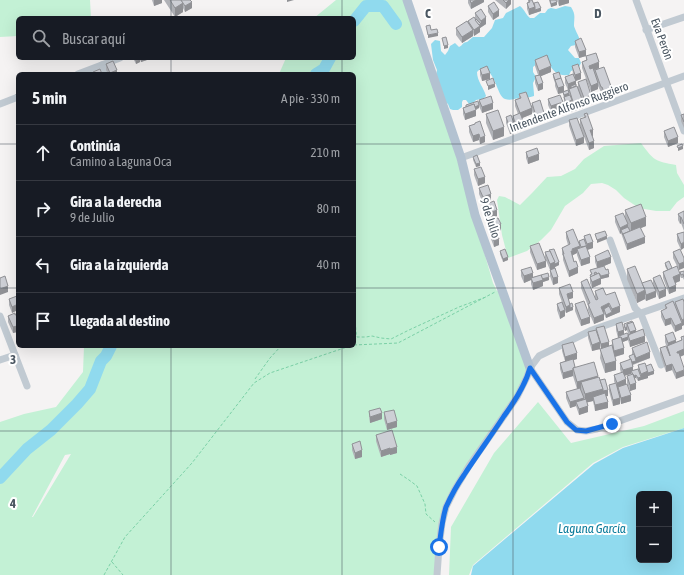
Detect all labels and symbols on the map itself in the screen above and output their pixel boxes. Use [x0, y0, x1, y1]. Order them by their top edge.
text: C [425, 6, 431, 21]
text: D [594, 6, 602, 21]
street label: Eva Perón [648, 16, 676, 62]
street label: Intendente Alfonso Ruggiero [508, 79, 631, 135]
street label: 9 de Julio [477, 196, 503, 240]
text: 3 [10, 352, 16, 367]
route end [603, 415, 621, 433]
text: 4 [9, 496, 16, 511]
water label: Laguna García [558, 521, 626, 536]
route start [430, 538, 448, 556]

